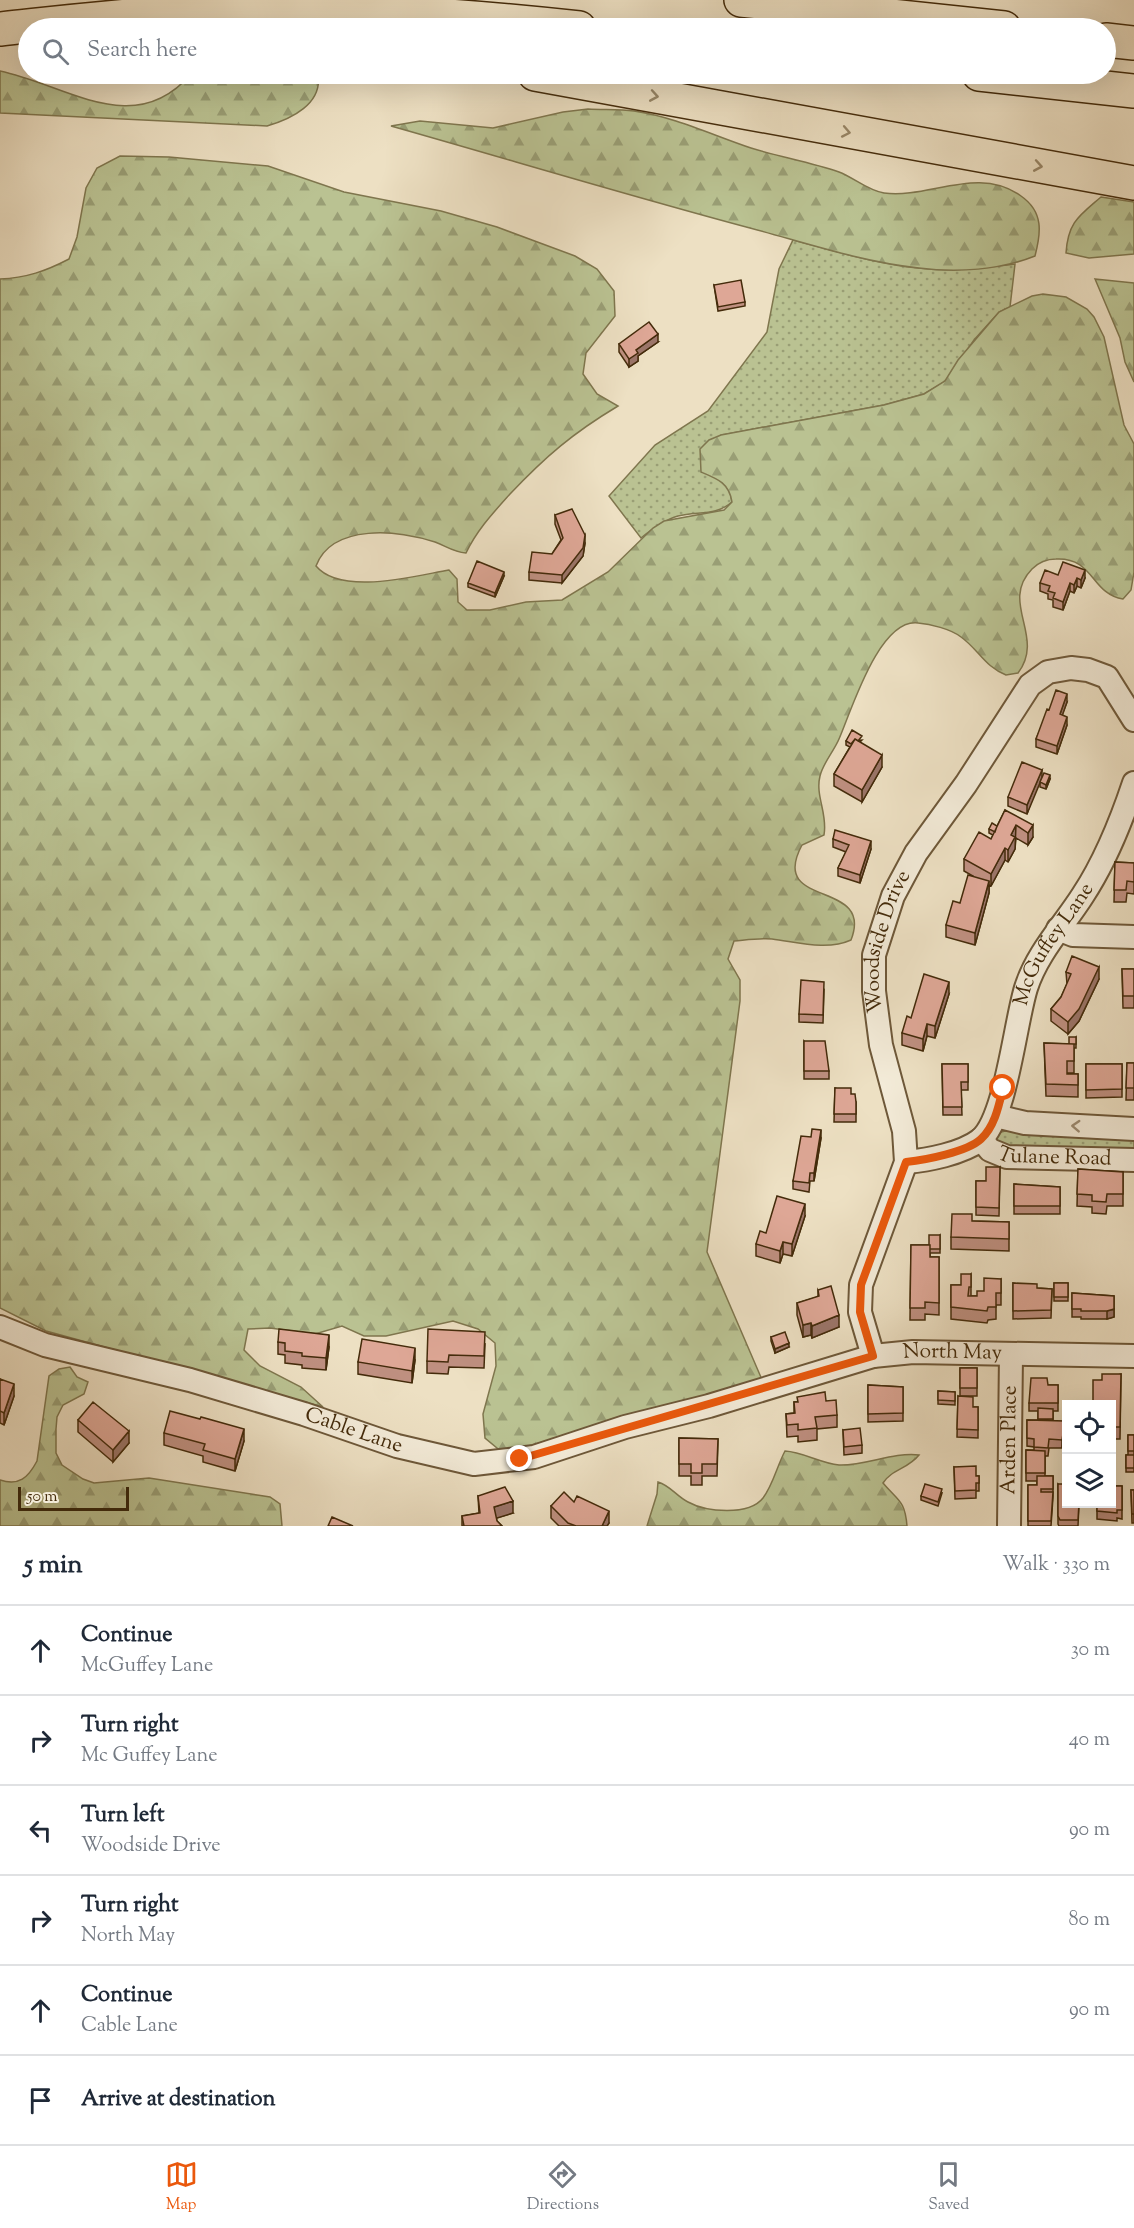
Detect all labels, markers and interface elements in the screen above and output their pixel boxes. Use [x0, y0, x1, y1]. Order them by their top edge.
search box [18, 18, 1116, 84]
icon: search [39, 35, 72, 68]
text: Search here [87, 35, 197, 67]
one-way arrow [649, 89, 659, 102]
one-way arrow [840, 125, 850, 138]
one-way arrow [1033, 160, 1042, 172]
street label: Woodside Drive [859, 865, 919, 1015]
street label: McGuffey Lane [1007, 877, 1102, 1009]
route start [989, 1074, 1015, 1100]
one-way arrow [1071, 1119, 1080, 1132]
street label: Tulane Road [992, 1139, 1112, 1174]
street label: North May [902, 1336, 1003, 1369]
street label: Arden Place [994, 1385, 1026, 1495]
street label: Cable Lane [301, 1400, 405, 1462]
map controls [1062, 1400, 1116, 1508]
button: locate [1062, 1400, 1116, 1454]
route end [506, 1445, 532, 1471]
button: layers [1062, 1454, 1116, 1508]
scale bar [18, 1484, 129, 1512]
text: 50 m [27, 1486, 58, 1509]
text: 5 min [24, 1547, 83, 1584]
text: Walk · 330 m [1002, 1551, 1110, 1580]
text: Continue [81, 1620, 172, 1652]
icon: ahead [24, 1634, 57, 1667]
text: 30 m [1071, 1636, 1110, 1665]
text: McGuffey Lane [81, 1652, 213, 1681]
text: Turn right [81, 1710, 178, 1742]
icon: right [24, 1724, 57, 1757]
text: 40 m [1069, 1726, 1110, 1755]
text: Mc Guffey Lane [81, 1742, 217, 1771]
text: Turn left [81, 1800, 164, 1832]
icon: left [24, 1814, 57, 1847]
text: 90 m [1069, 1816, 1110, 1845]
text: Woodside Drive [81, 1832, 221, 1861]
text: Turn right [81, 1890, 178, 1922]
icon: right [24, 1904, 57, 1937]
text: 80 m [1069, 1906, 1110, 1935]
text: North May [81, 1922, 175, 1951]
text: Continue [81, 1980, 172, 2012]
icon: ahead [24, 1994, 57, 2027]
text: 90 m [1069, 1996, 1110, 2025]
text: Cable Lane [81, 2012, 178, 2041]
icon: arrive [24, 2084, 57, 2117]
text: Arrive at destination [81, 2084, 276, 2116]
tab: Map [165, 2158, 198, 2217]
tab: Directions [527, 2158, 599, 2217]
tab: Saved [928, 2158, 969, 2217]

